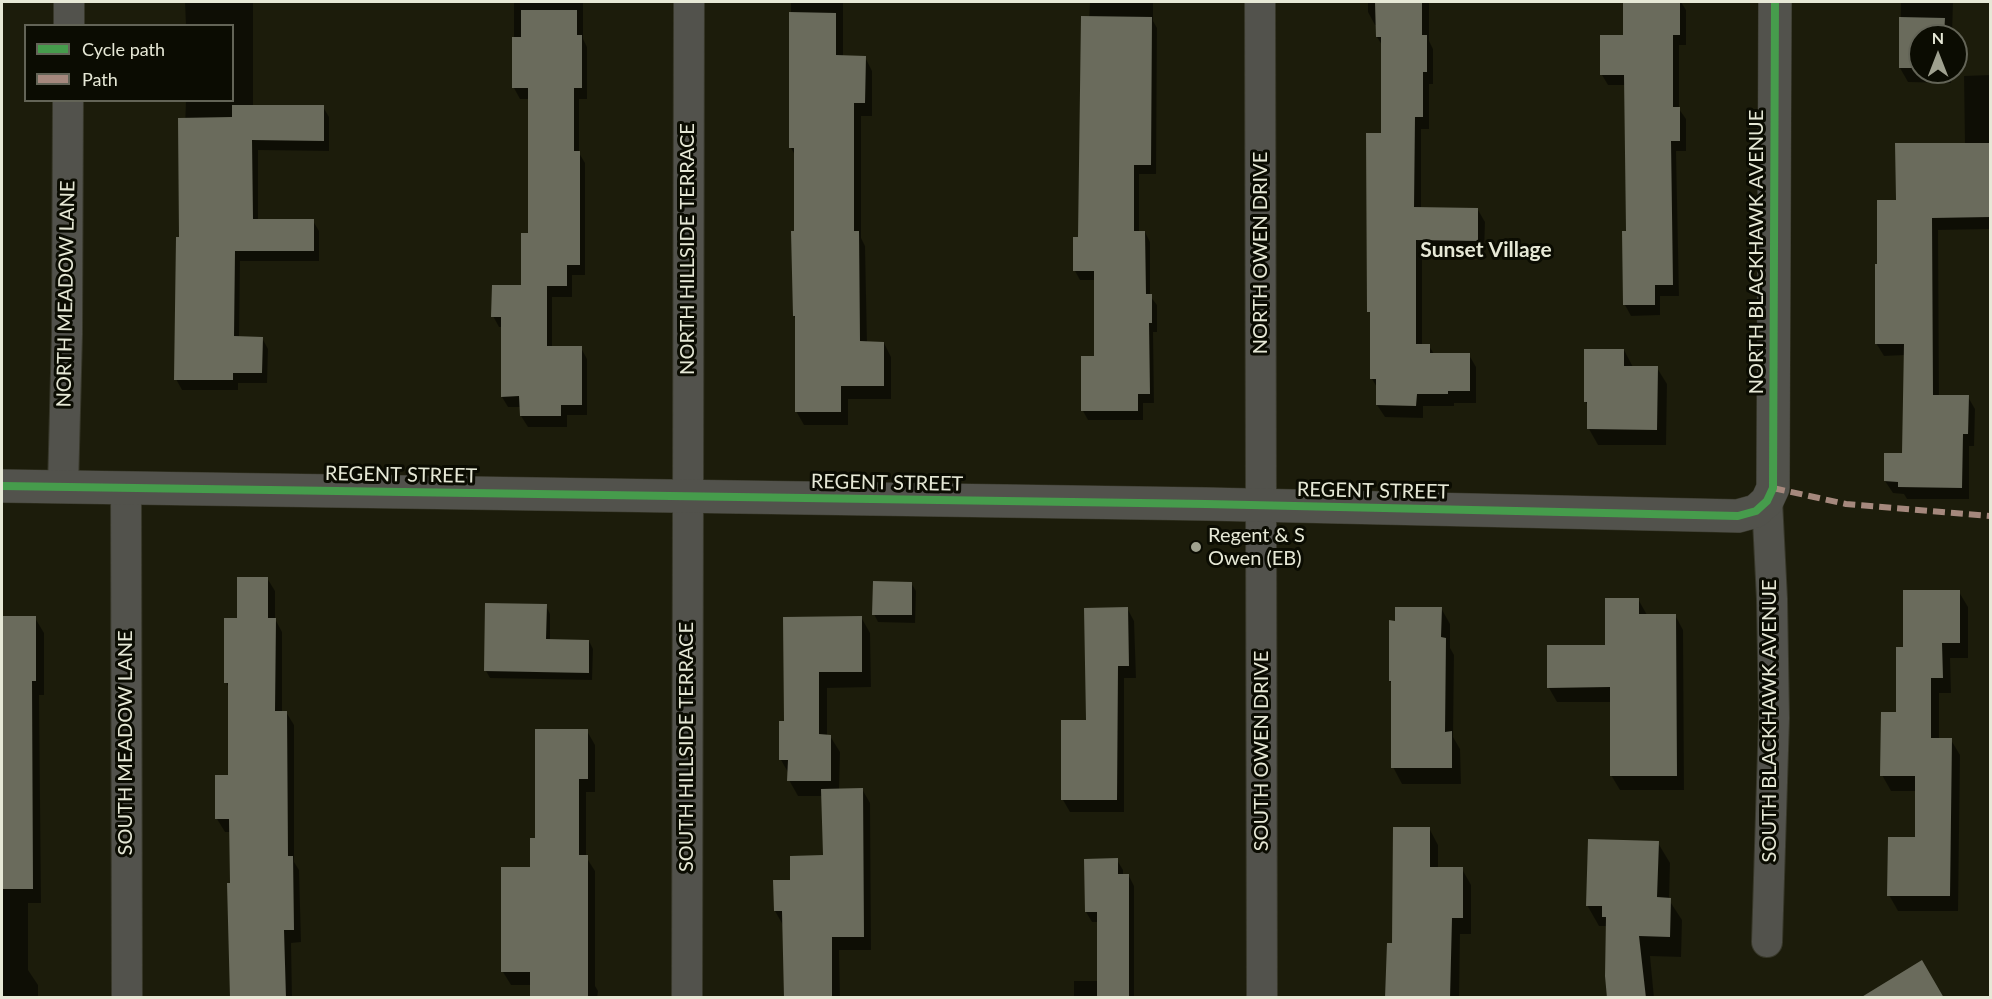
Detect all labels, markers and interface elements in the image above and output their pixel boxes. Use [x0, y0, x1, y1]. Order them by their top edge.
legend [24, 24, 234, 102]
north arrow [1908, 24, 1968, 84]
text: N [1932, 28, 1944, 47]
text: Cycle path [82, 38, 165, 60]
text: Path [82, 68, 118, 90]
street label: NORTH BLACKHAWK AVENUE [1745, 110, 1769, 394]
street label: NORTH HILLSIDE TERRACE [676, 123, 700, 375]
street label: NORTH OWEN DRIVE [1249, 152, 1273, 354]
street label: NORTH MEADOW LANE [52, 180, 80, 408]
district label: Sunset Village [1420, 237, 1552, 263]
street label: REGENT STREET [325, 462, 477, 488]
street label: REGENT STREET [811, 470, 963, 496]
street label: REGENT STREET [1297, 478, 1449, 504]
place label: Regent & S Owen (EB) [1208, 524, 1305, 571]
marker: Regent & S Owen (EB) [1189, 540, 1203, 554]
street label: SOUTH BLACKHAWK AVENUE [1758, 580, 1782, 862]
street label: SOUTH HILLSIDE TERRACE [675, 622, 699, 872]
street label: SOUTH MEADOW LANE [114, 631, 138, 855]
street label: SOUTH OWEN DRIVE [1250, 651, 1274, 851]

